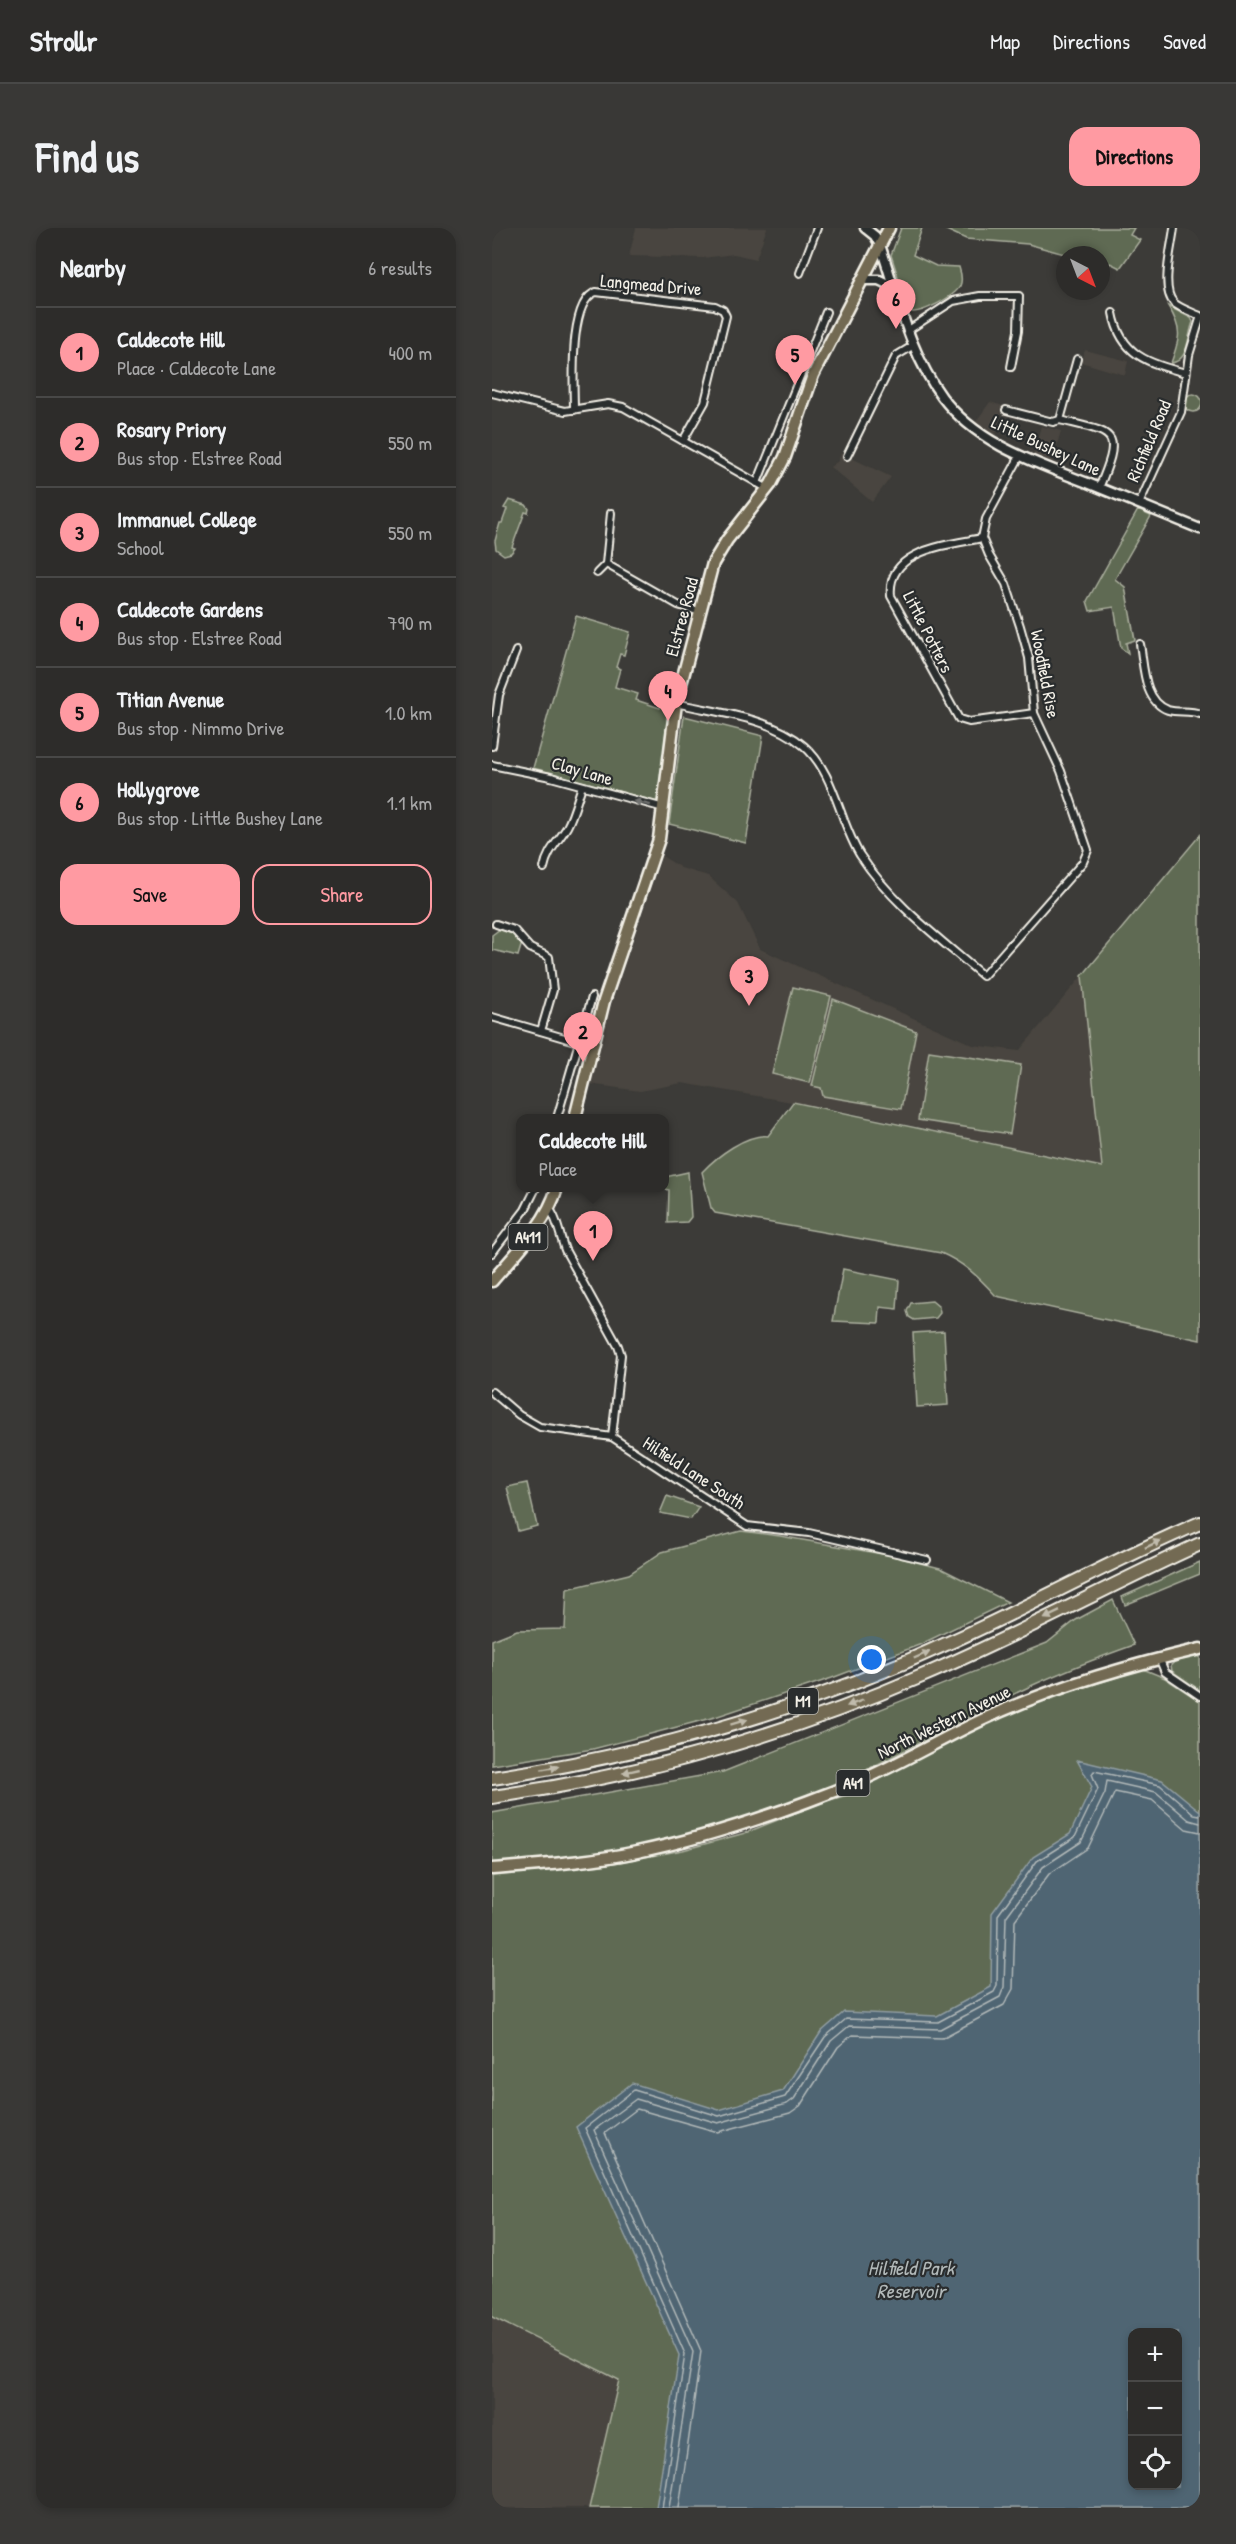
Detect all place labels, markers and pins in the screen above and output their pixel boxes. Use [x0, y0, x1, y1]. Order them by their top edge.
pin: 6 [876, 279, 916, 329]
pin: 5 [776, 336, 814, 385]
pin: 4 [648, 672, 687, 721]
pin: 3 [730, 956, 768, 1006]
pin: 2 [564, 1012, 602, 1062]
pin: 1 [574, 1212, 612, 1261]

